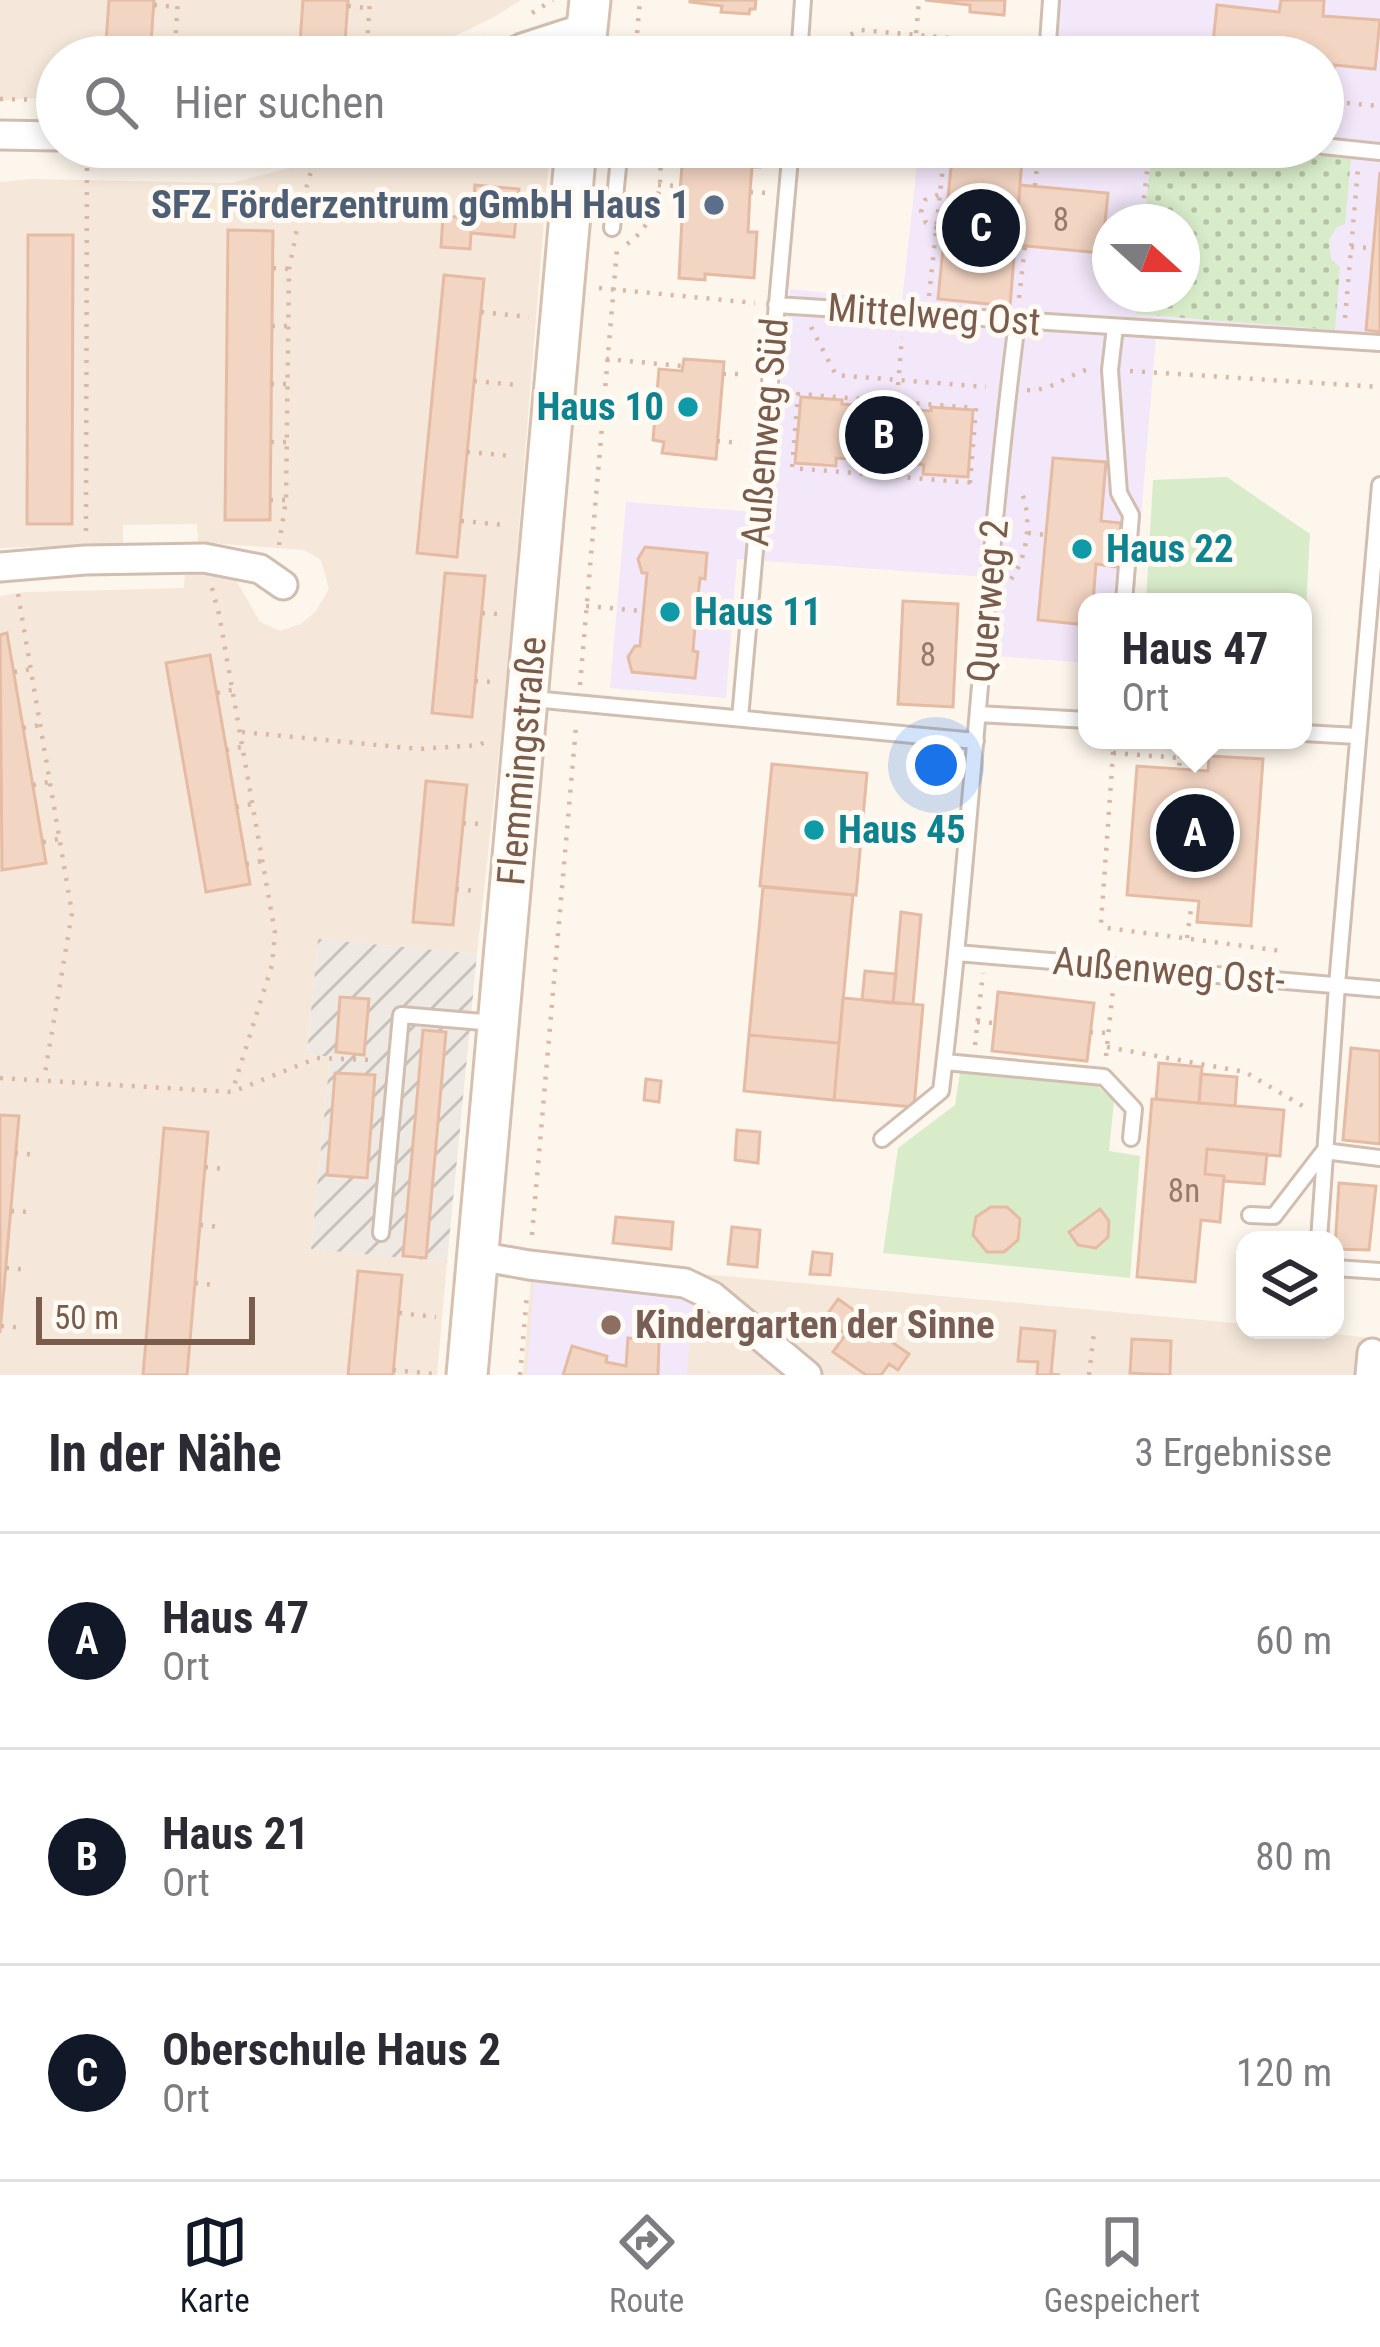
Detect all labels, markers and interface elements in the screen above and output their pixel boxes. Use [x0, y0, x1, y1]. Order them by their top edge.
search box [36, 36, 1344, 168]
icon: search [78, 69, 144, 135]
text: Hier suchen [174, 76, 385, 129]
place label: SFZ Förderzentrum gGmbH Haus 1 [151, 182, 690, 228]
pin: C [942, 183, 1020, 273]
marker: SFZ Förderzentrum gGmbH Haus 1 [701, 192, 727, 218]
house number: 8 [1053, 200, 1069, 239]
north arrow [1092, 204, 1200, 312]
street label: Mittelweg Ost [826, 285, 1042, 345]
street label: Außenweg Süd [732, 316, 798, 548]
place label: Haus 10 [536, 384, 664, 430]
pin: B [845, 390, 923, 480]
marker: Haus 10 [675, 394, 701, 420]
street label: Querweg 2 [958, 517, 1018, 685]
place label: Haus 22 [1106, 526, 1234, 572]
marker: Haus 22 [1069, 536, 1095, 562]
place label: Haus 11 [694, 589, 822, 635]
popup [1078, 593, 1312, 749]
marker: Haus 11 [657, 599, 683, 625]
text: Haus 47 [1121, 622, 1269, 675]
street label: Flemmingstraße [488, 635, 556, 887]
house number: 8 [920, 635, 936, 674]
text: Ort [1121, 675, 1169, 721]
your location [906, 735, 966, 795]
pin: A [1156, 788, 1234, 878]
place label: Haus 45 [838, 807, 966, 853]
marker: Haus 45 [801, 817, 827, 843]
street label: Außenweg Ost- [1051, 938, 1287, 1004]
house number: 8n [1168, 1171, 1200, 1210]
map controls [1236, 1231, 1344, 1339]
button: layers [1236, 1231, 1344, 1339]
scale bar [36, 1291, 255, 1344]
text: 50 m [54, 1298, 119, 1337]
place label: Kindergarten der Sinne [635, 1302, 995, 1348]
marker: Kindergarten der Sinne [598, 1312, 624, 1338]
text: In der Nähe [48, 1424, 282, 1483]
text: 3 Ergebnisse [1134, 1430, 1332, 1476]
text: Haus 47 [162, 1591, 309, 1644]
text: A [75, 1618, 99, 1664]
text: 60 m [1255, 1618, 1332, 1664]
text: Ort [162, 1644, 210, 1690]
text: Haus 21 [162, 1807, 309, 1860]
text: B [76, 1834, 98, 1880]
text: 80 m [1255, 1834, 1332, 1880]
text: Ort [162, 1860, 210, 1906]
text: Oberschule Haus 2 [162, 2023, 501, 2076]
text: C [76, 2050, 98, 2096]
text: 120 m [1236, 2050, 1332, 2096]
text: Ort [162, 2076, 210, 2122]
tab: Karte [180, 2209, 250, 2320]
tab: Route [609, 2209, 684, 2320]
tab: Gespeichert [1044, 2209, 1200, 2320]

